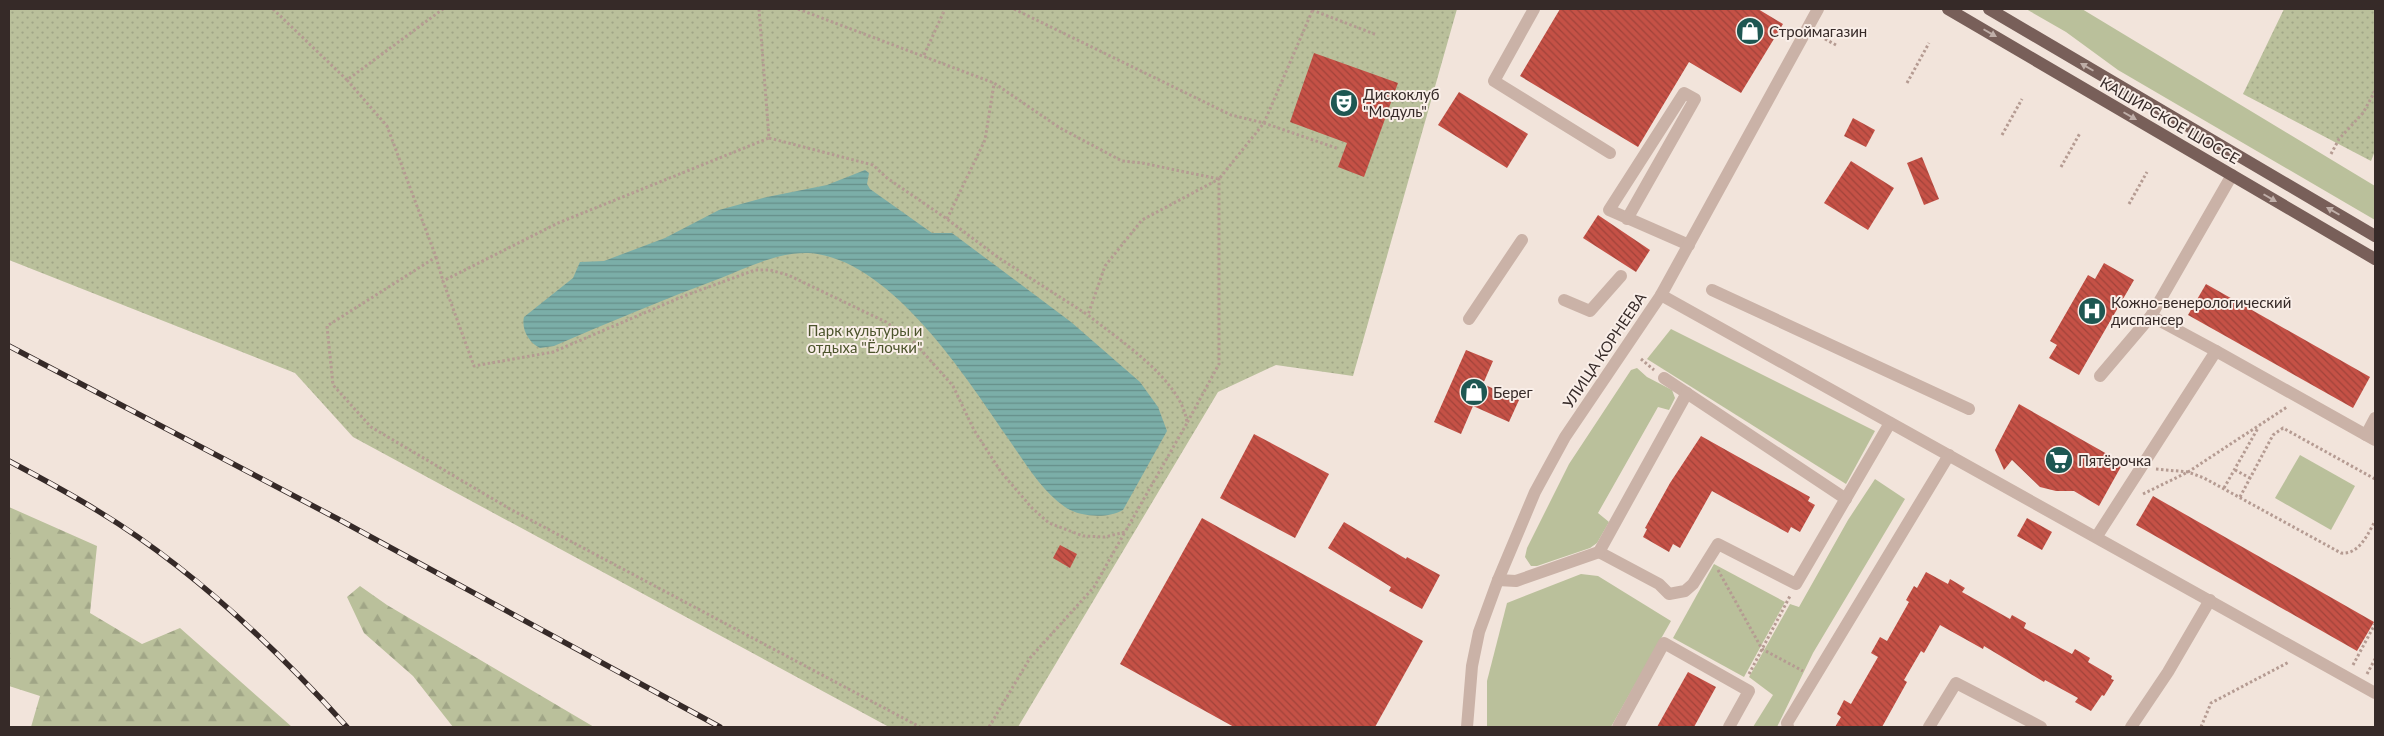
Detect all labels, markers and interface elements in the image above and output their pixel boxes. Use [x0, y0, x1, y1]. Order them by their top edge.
shop icon: Строймагазин [1735, 16, 1765, 46]
place label: Строймагазин [1769, 22, 1867, 40]
one-way arrow [1983, 29, 1996, 38]
one-way arrow [2081, 62, 2094, 71]
street label: КАШИРСКОЕ ШОССЕ [2097, 73, 2243, 167]
place label: Дискоклуб "Модуль" [1363, 85, 1440, 120]
theatre icon: Дискоклуб "Модуль" [1329, 88, 1359, 118]
one-way arrow [2123, 111, 2137, 120]
one-way arrow [2264, 193, 2277, 202]
one-way arrow [2326, 207, 2341, 215]
street label: УЛИЦА КОРНЕЕВА [1559, 288, 1650, 411]
place label: Кожно-венерологический диспансер [2111, 293, 2291, 328]
hospital icon: Кожно-венерологический диспансер [2077, 296, 2107, 326]
park label: Парк культуры и отдыха "Ёлочки" [807, 321, 923, 356]
shop icon: Берег [1459, 377, 1489, 407]
place label: Берег [1493, 383, 1533, 401]
supermarket icon: Пятёрочка [2044, 445, 2074, 475]
place label: Пятёрочка [2078, 451, 2151, 469]

